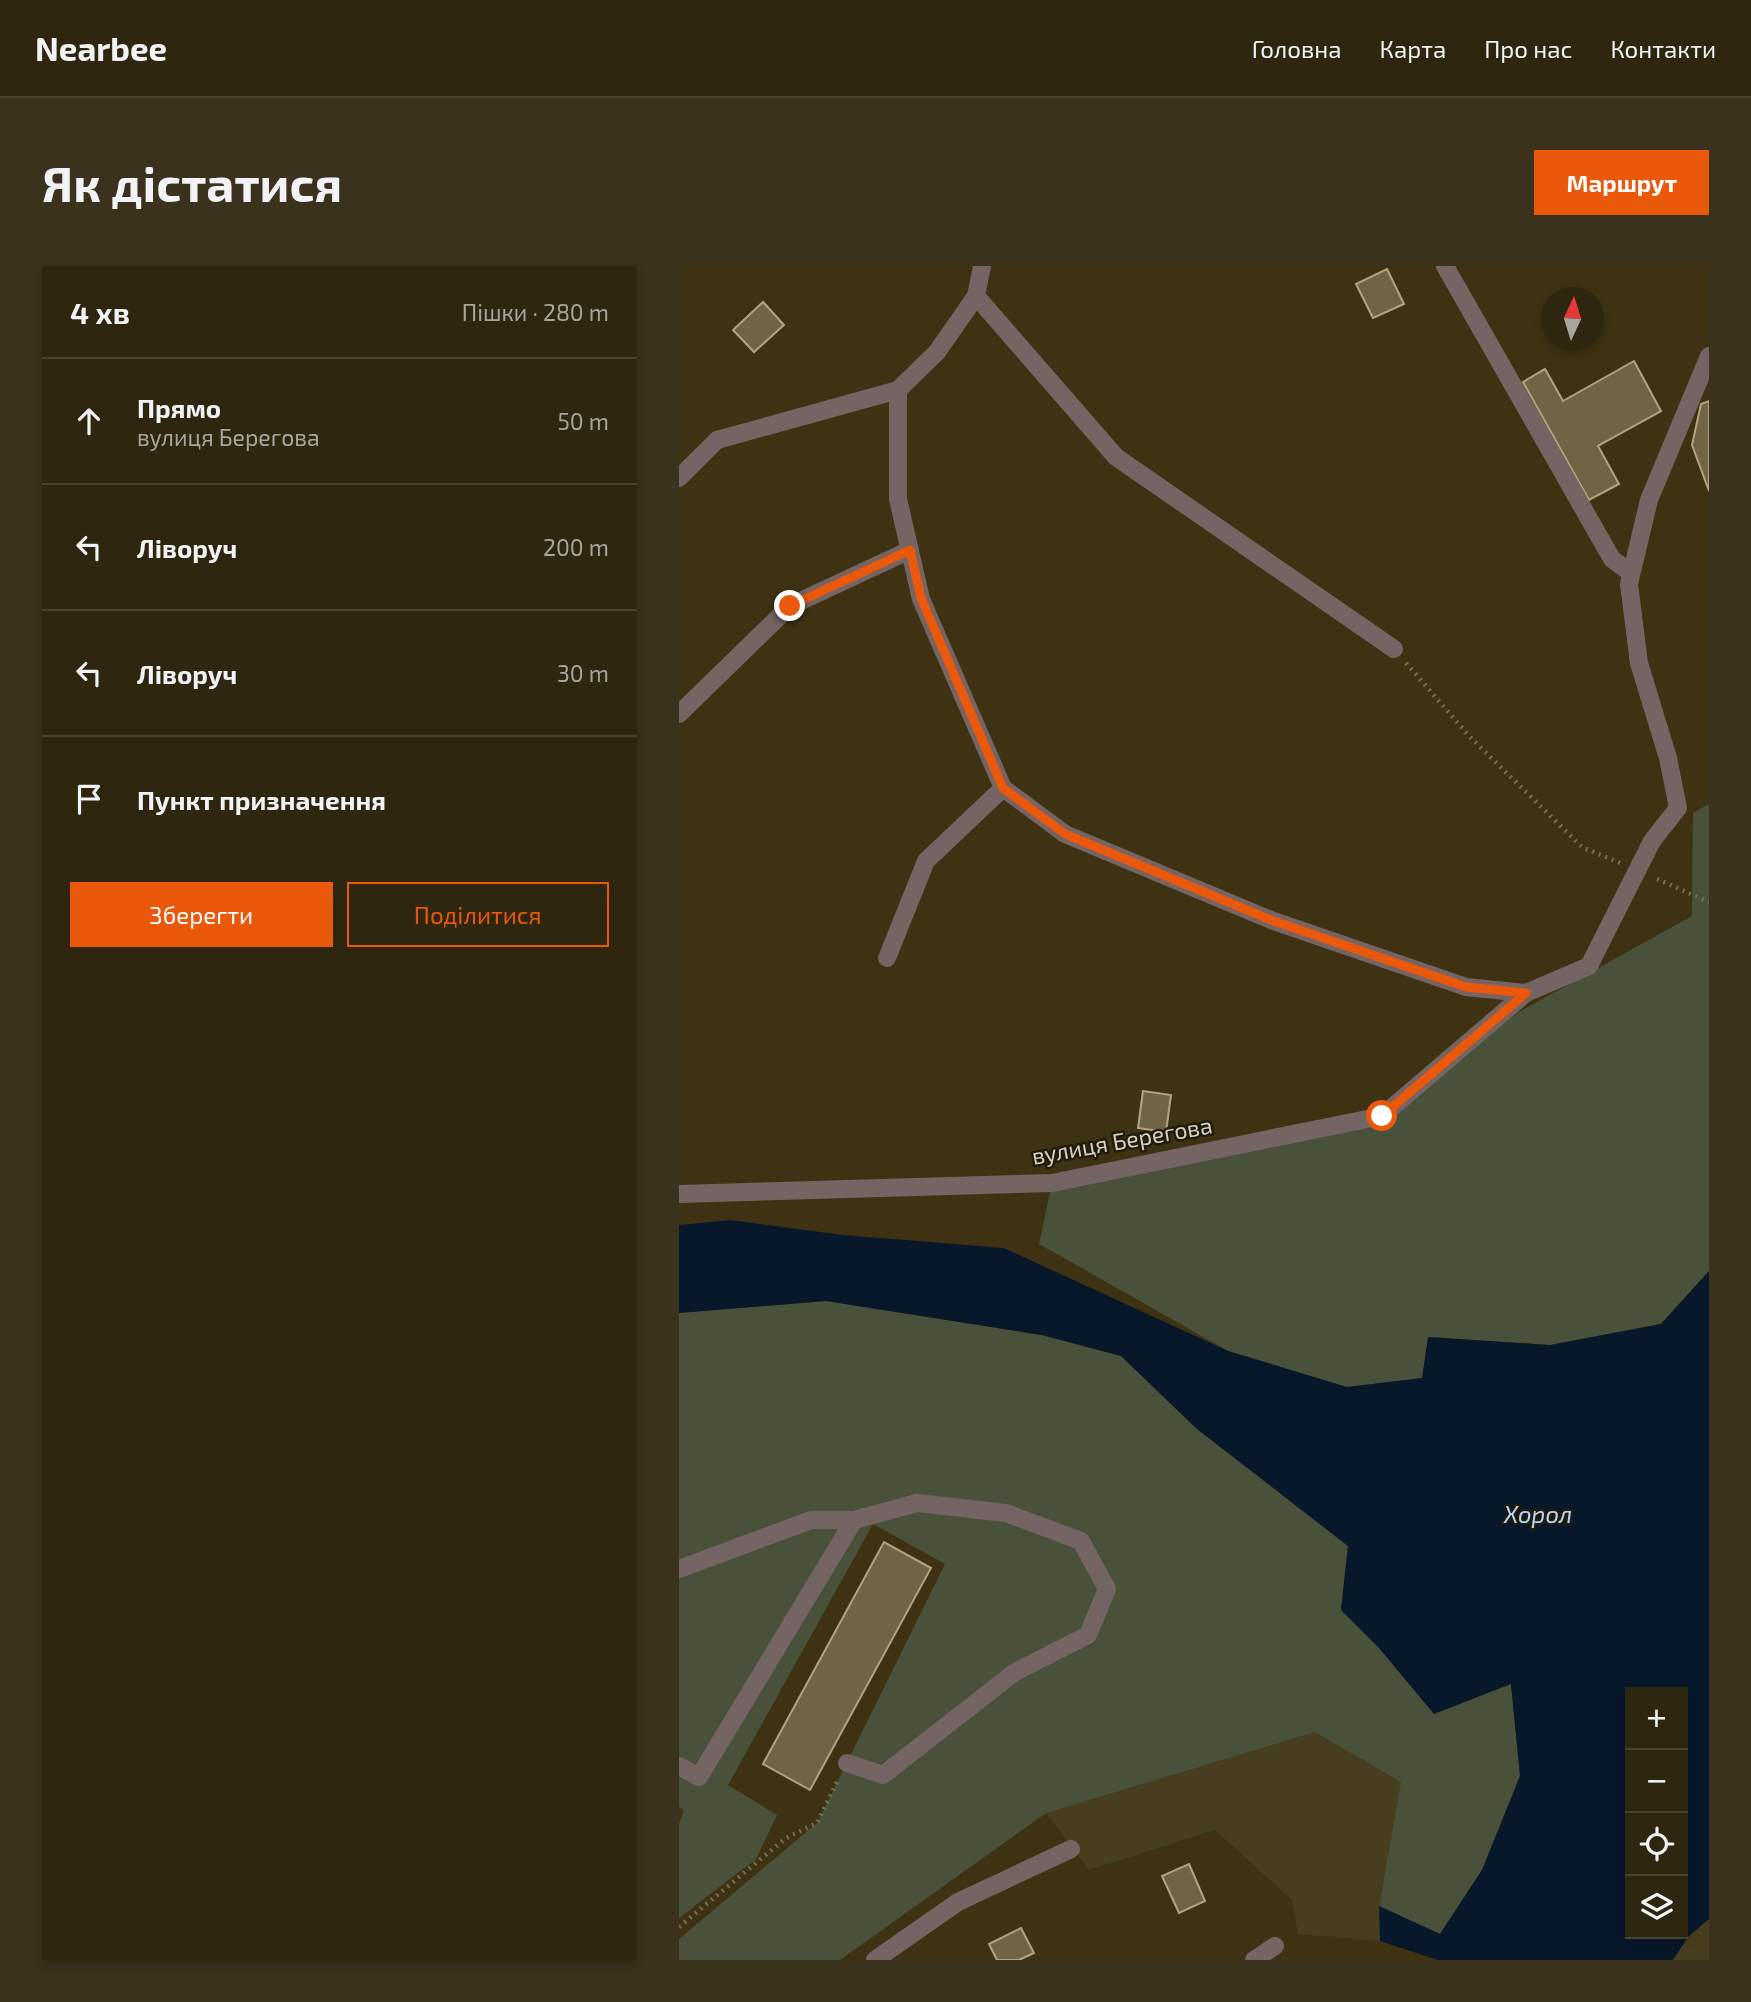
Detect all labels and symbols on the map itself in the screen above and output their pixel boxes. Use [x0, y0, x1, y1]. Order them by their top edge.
north arrow [1541, 287, 1604, 350]
route end [774, 590, 805, 621]
route start [1366, 1100, 1397, 1131]
street label: вулиця Берегова [1029, 1110, 1214, 1171]
water label: Хорол [1503, 1499, 1572, 1528]

